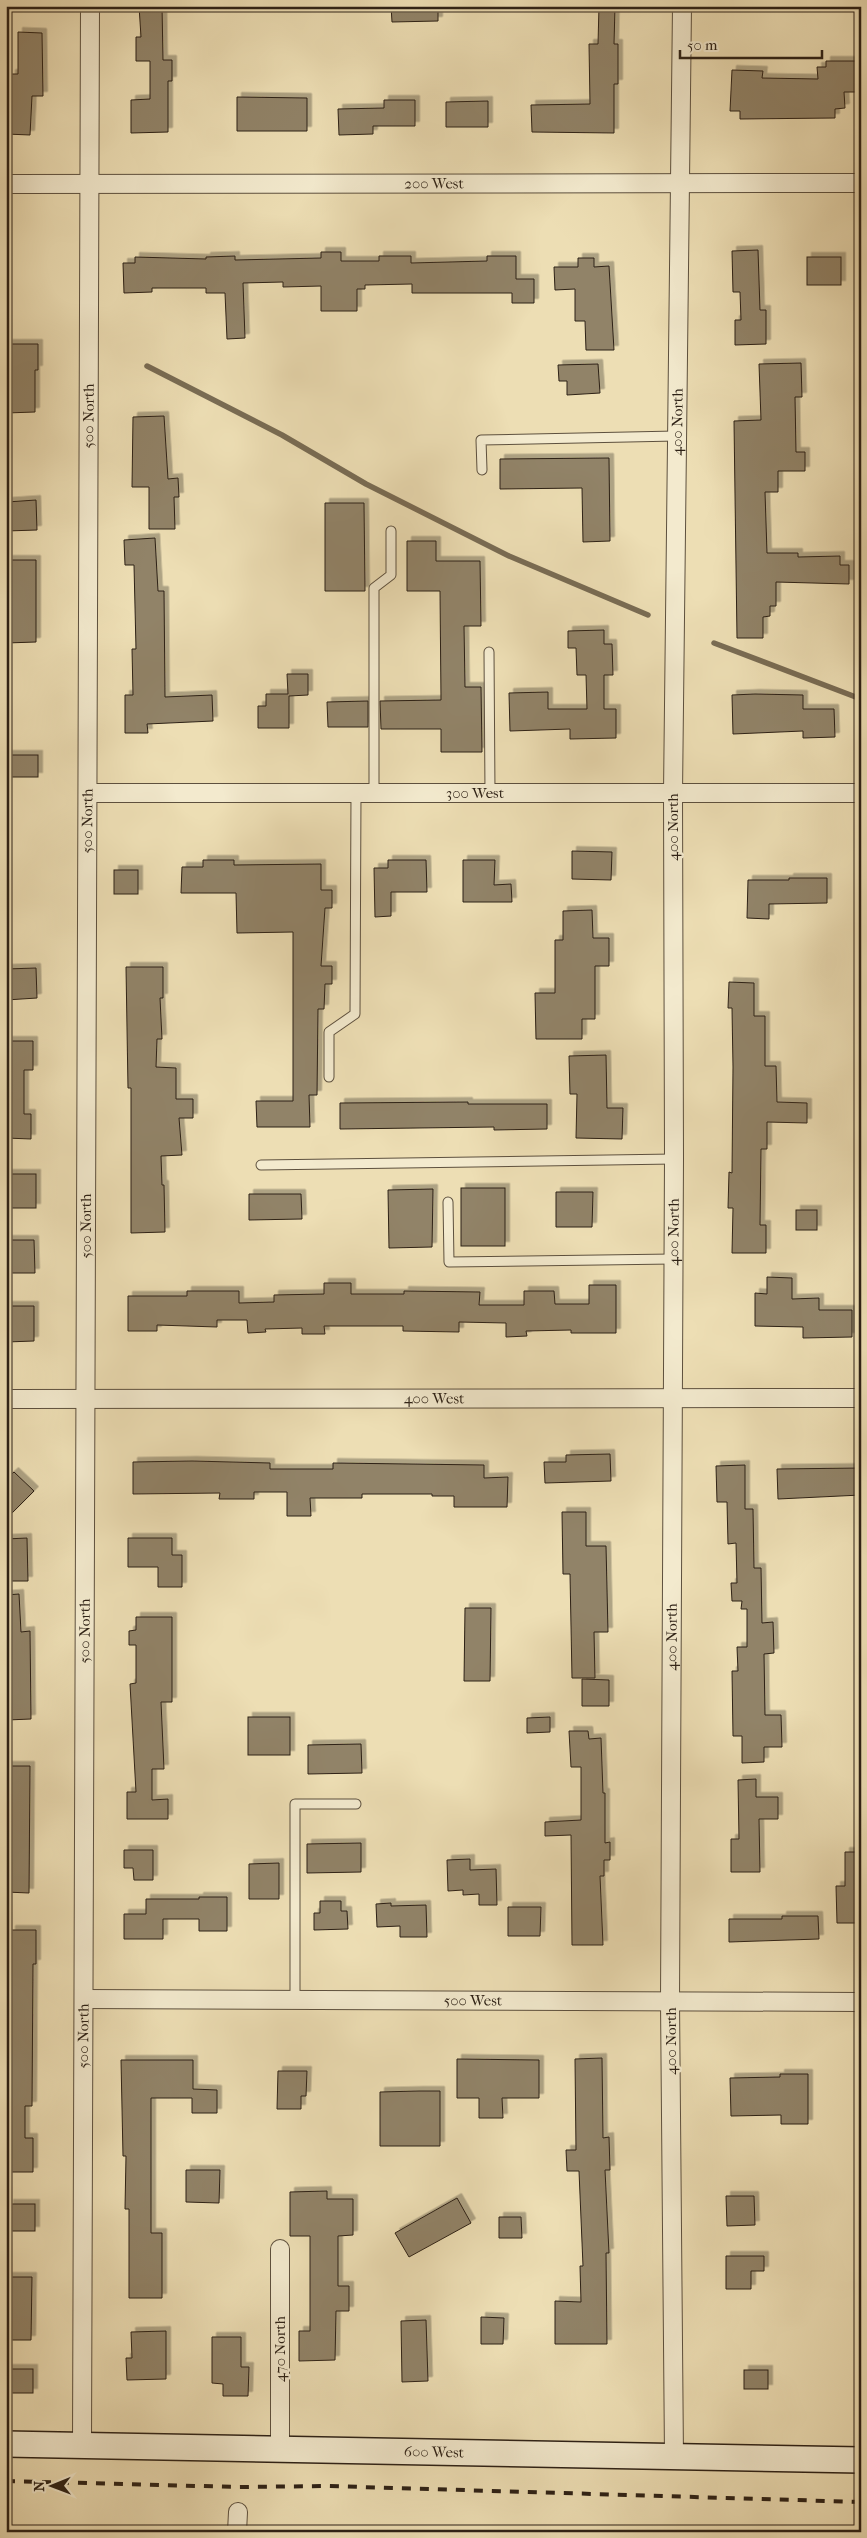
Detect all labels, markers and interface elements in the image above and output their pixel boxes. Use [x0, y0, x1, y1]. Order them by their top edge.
scale bar [680, 28, 822, 60]
text: 50 m [687, 36, 718, 54]
street label: 200 West [404, 174, 464, 193]
street label: 500 North [80, 383, 98, 449]
street label: 400 North [668, 388, 687, 456]
street label: 300 West [446, 784, 505, 802]
street label: 500 North [78, 788, 96, 854]
street label: 400 North [664, 793, 682, 861]
street label: 500 North [77, 1193, 95, 1259]
street label: 400 North [664, 1198, 683, 1266]
street label: 400 West [404, 1389, 465, 1408]
street label: 500 North [76, 1598, 94, 1664]
street label: 400 North [663, 1603, 681, 1671]
street label: 500 West [444, 1991, 503, 2010]
street label: 500 North [74, 2003, 92, 2069]
street label: 400 North [662, 2007, 680, 2075]
street label: 470 North [271, 2315, 289, 2382]
street label: 600 West [404, 2442, 465, 2462]
north arrow [28, 2460, 78, 2510]
text: N [31, 2480, 48, 2492]

